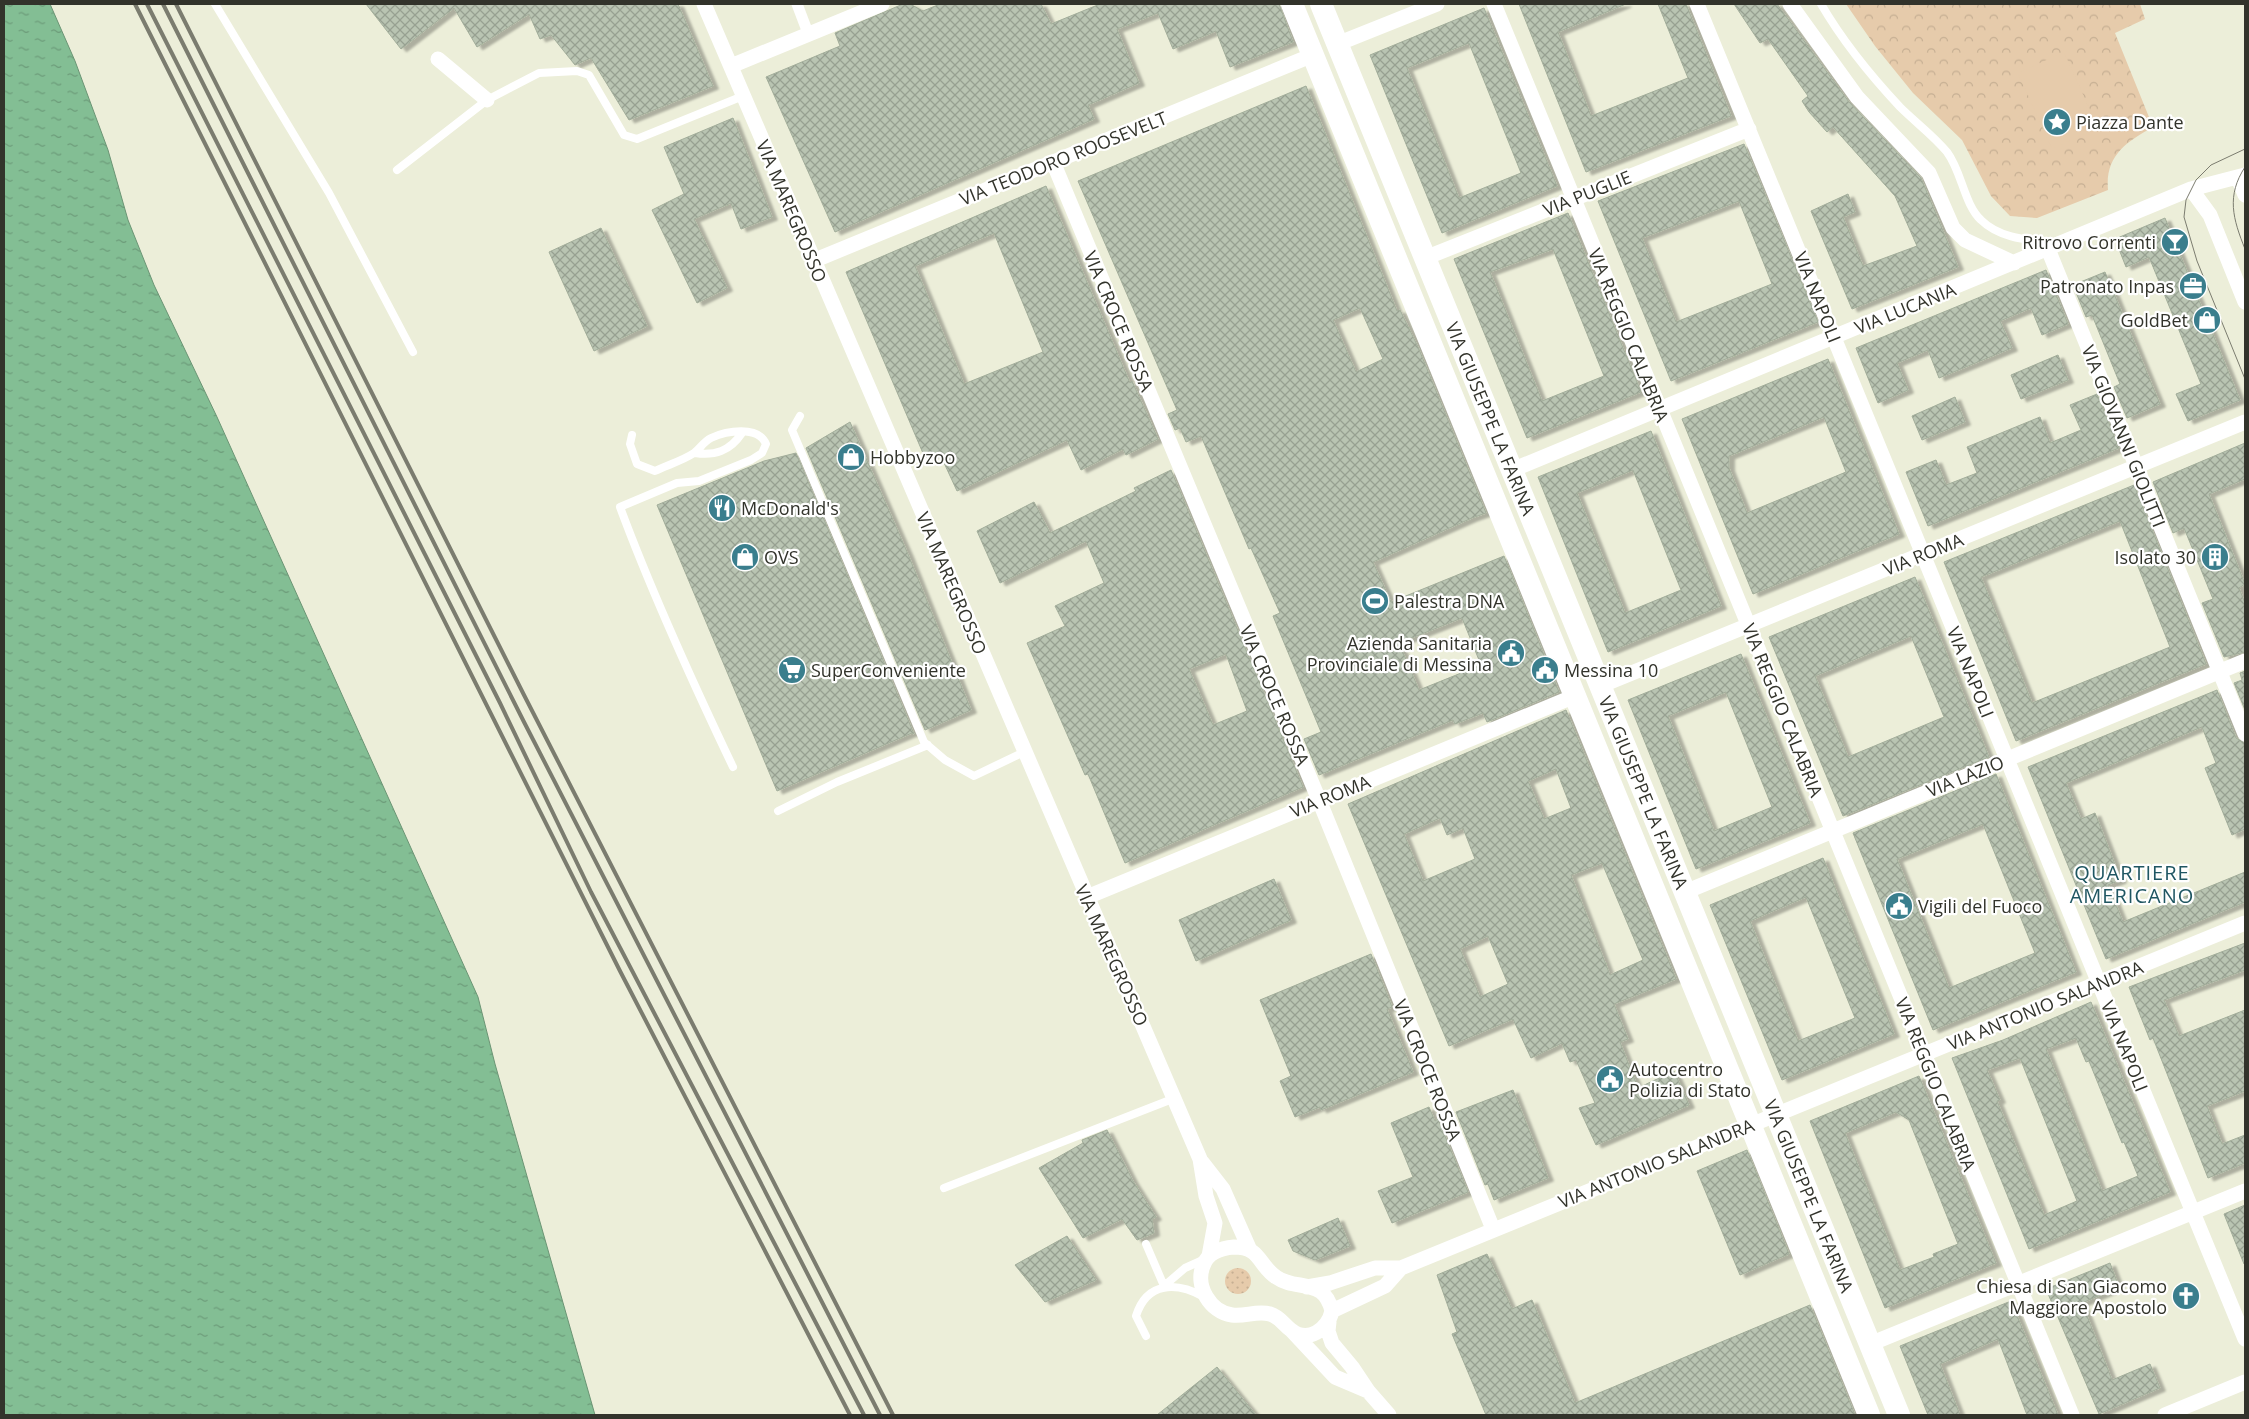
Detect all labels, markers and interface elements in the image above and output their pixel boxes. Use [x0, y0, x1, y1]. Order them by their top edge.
street label: VIA TEODORO ROOSEVELT [956, 105, 1170, 211]
place icon: Piazza Dante [2042, 107, 2072, 137]
place label: Piazza Dante [2076, 110, 2184, 134]
street label: VIA MAREGROSSO [751, 136, 833, 286]
street label: VIA PUGLIE [1539, 164, 1635, 222]
bar icon: Ritrovo Correnti [2160, 227, 2190, 257]
place label: Ritrovo Correnti [2022, 230, 2156, 254]
street label: VIA REGGIO CALABRIA [1583, 245, 1675, 426]
street label: VIA CROCE ROSSA [1079, 247, 1160, 396]
street label: VIA NAPOLI [1789, 248, 1847, 346]
office icon: Patronato Inpas [2178, 271, 2208, 301]
place label: Patronato Inpas [2040, 274, 2174, 298]
street label: VIA LUCANIA [1851, 277, 1960, 339]
shop icon: GoldBet [2192, 305, 2222, 335]
place label: GoldBet [2120, 308, 2188, 332]
street label: VIA GIUSEPPE LA FARINA [1441, 318, 1541, 519]
street label: VIA GIOVANNI GIOLITTI [2076, 341, 2172, 531]
shop icon: Hobbyzoo [836, 442, 866, 472]
place label: Hobbyzoo [870, 445, 955, 469]
restaurant icon: McDonald's [707, 493, 737, 523]
place label: McDonald's [741, 496, 839, 520]
street label: VIA MAREGROSSO [911, 508, 993, 658]
street label: VIA ROMA [1879, 527, 1967, 581]
shop icon: OVS [730, 542, 760, 572]
building icon: Isolato 30 [2200, 542, 2230, 572]
place label: OVS [764, 545, 799, 569]
place label: Isolato 30 [2115, 545, 2196, 569]
sports icon: Palestra DNA [1360, 586, 1390, 616]
place label: Palestra DNA [1394, 589, 1505, 613]
street label: VIA REGGIO CALABRIA [1737, 620, 1829, 801]
street label: VIA CROCE ROSSA [1235, 621, 1316, 770]
street label: VIA NAPOLI [1942, 623, 2000, 721]
place label: Azienda Sanitaria Provinciale di Messina [1307, 631, 1492, 676]
public building icon: Azienda Sanitaria Provinciale di Messina [1496, 638, 1526, 668]
supermarket icon: SuperConveniente [777, 655, 807, 685]
public building icon: Messina 10 [1530, 655, 1560, 685]
place label: SuperConveniente [811, 658, 966, 682]
place label: Messina 10 [1564, 658, 1658, 682]
street label: VIA GIUSEPPE LA FARINA [1594, 692, 1694, 893]
street label: VIA LAZIO [1923, 750, 2007, 802]
street label: VIA ROMA [1286, 769, 1374, 823]
district label: QUARTIERE AMERICANO [2070, 859, 2194, 909]
street label: VIA MAREGROSSO [1070, 880, 1154, 1030]
public building icon: Vigili del Fuoco [1884, 891, 1914, 921]
place label: Vigili del Fuoco [1918, 894, 2042, 918]
street label: VIA ANTONIO SALANDRA [1944, 954, 2147, 1055]
street label: VIA REGGIO CALABRIA [1890, 994, 1982, 1175]
street label: VIA CROCE ROSSA [1389, 996, 1468, 1145]
street label: VIA NAPOLI [2096, 997, 2154, 1095]
place label: Autocentro Polizia di Stato [1629, 1057, 1751, 1102]
public building icon: Autocentro Polizia di Stato [1595, 1064, 1625, 1094]
street label: VIA GIUSEPPE LA FARINA [1759, 1096, 1860, 1297]
street label: VIA ANTONIO SALANDRA [1555, 1112, 1758, 1213]
place label: Chiesa di San Giacomo Maggiore Apostolo [1976, 1274, 2167, 1319]
church icon: Chiesa di San Giacomo Maggiore Apostolo [2171, 1281, 2201, 1311]

